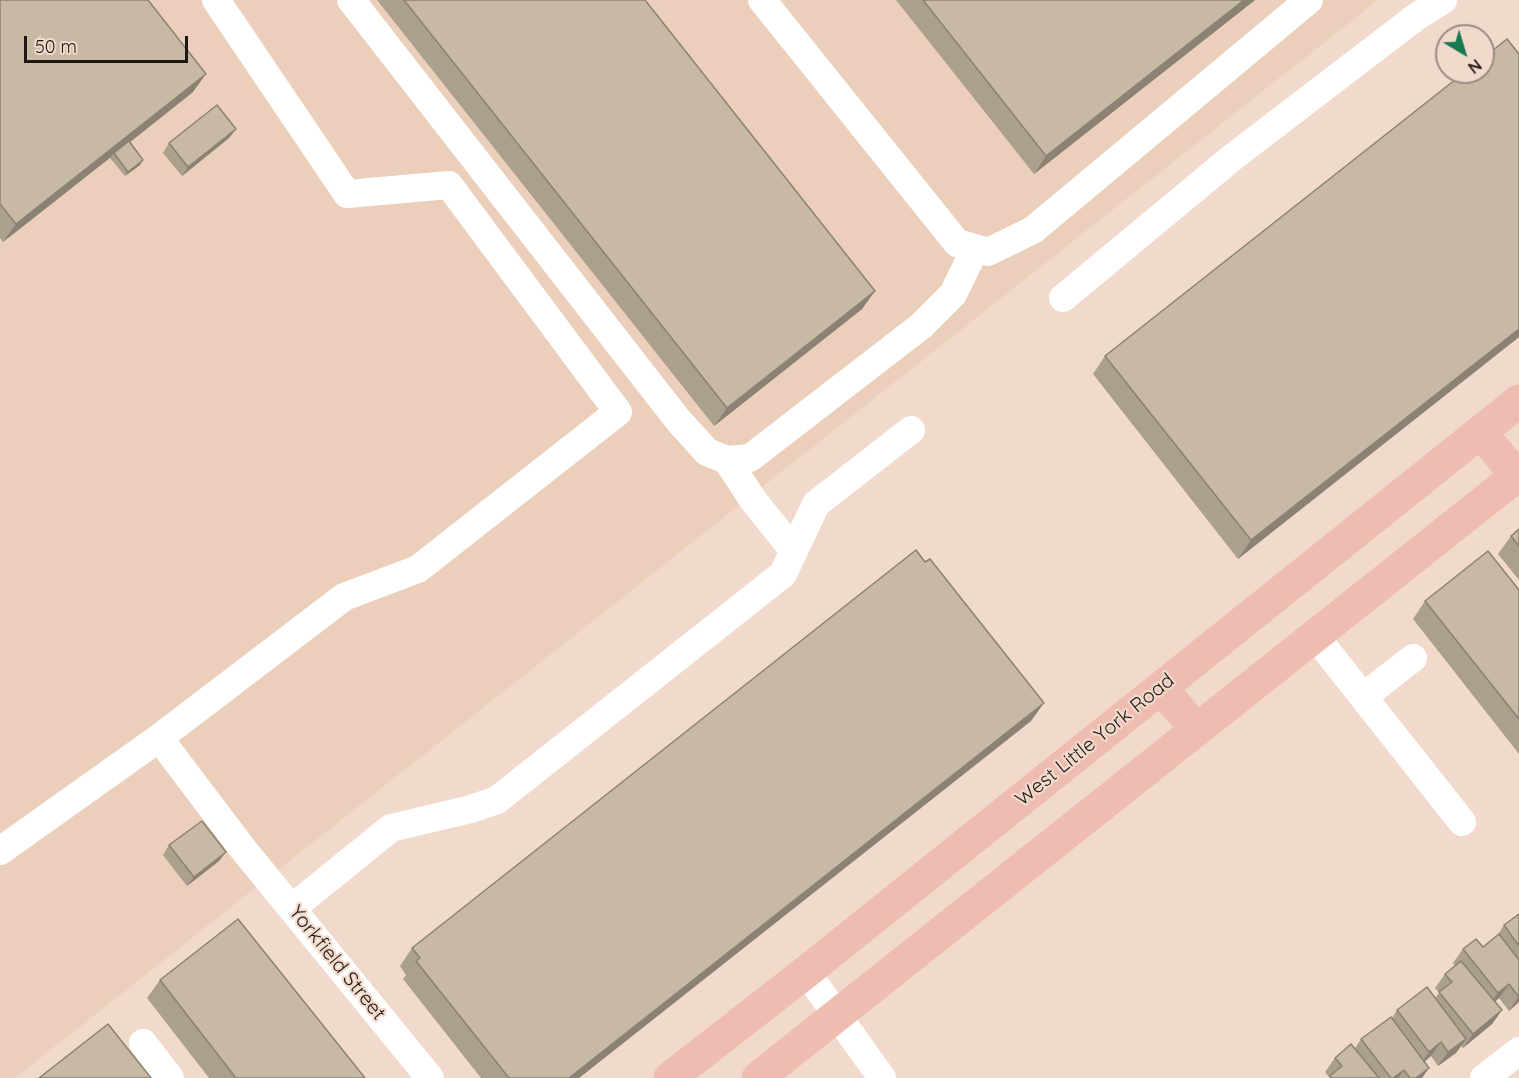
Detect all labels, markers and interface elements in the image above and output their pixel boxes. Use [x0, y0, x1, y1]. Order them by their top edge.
scale bar [27, 24, 190, 62]
north arrow [1435, 24, 1495, 84]
text: 50 m [35, 35, 77, 58]
text: N [1464, 55, 1486, 78]
street label: West Little York Road [1011, 669, 1179, 811]
street label: Yorkfield Street [284, 901, 390, 1025]

